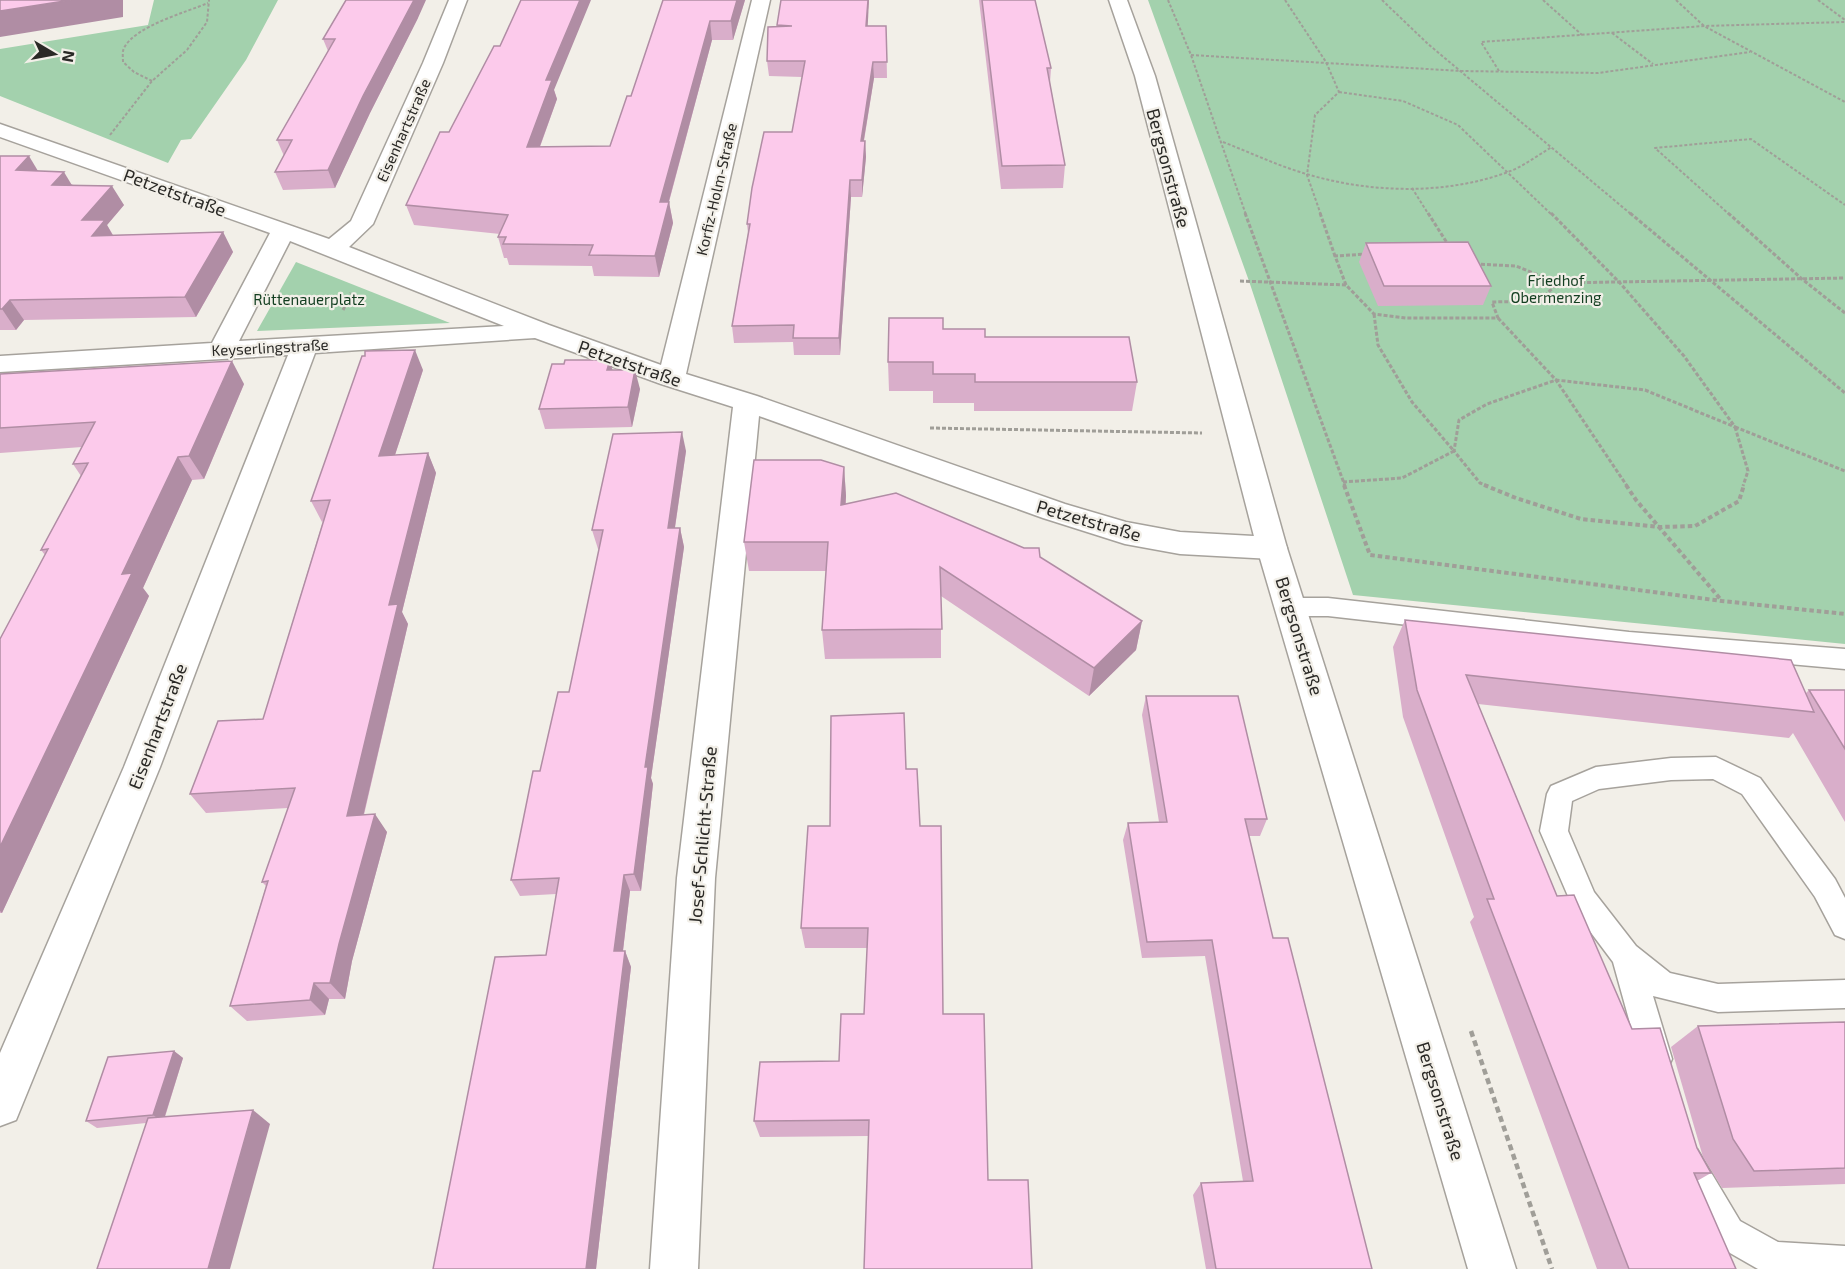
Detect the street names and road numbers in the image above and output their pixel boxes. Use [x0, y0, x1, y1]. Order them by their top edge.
street label: Eisenhartstraße [372, 76, 434, 184]
street label: Bergsonstraße [1142, 106, 1196, 230]
street label: Korfiz-Holm-Straße [692, 121, 740, 257]
street label: Petzetstraße [121, 163, 229, 221]
street label: Keyserlingstraße [211, 335, 329, 359]
street label: Petzetstraße [576, 335, 684, 391]
street label: Petzetstraße [1034, 495, 1144, 545]
street label: Bergsonstraße [1272, 574, 1328, 698]
street label: Eisenhartstraße [123, 660, 191, 792]
street label: Josef-Schlicht-Straße [683, 745, 721, 925]
street label: Bergsonstraße [1413, 1039, 1469, 1163]

